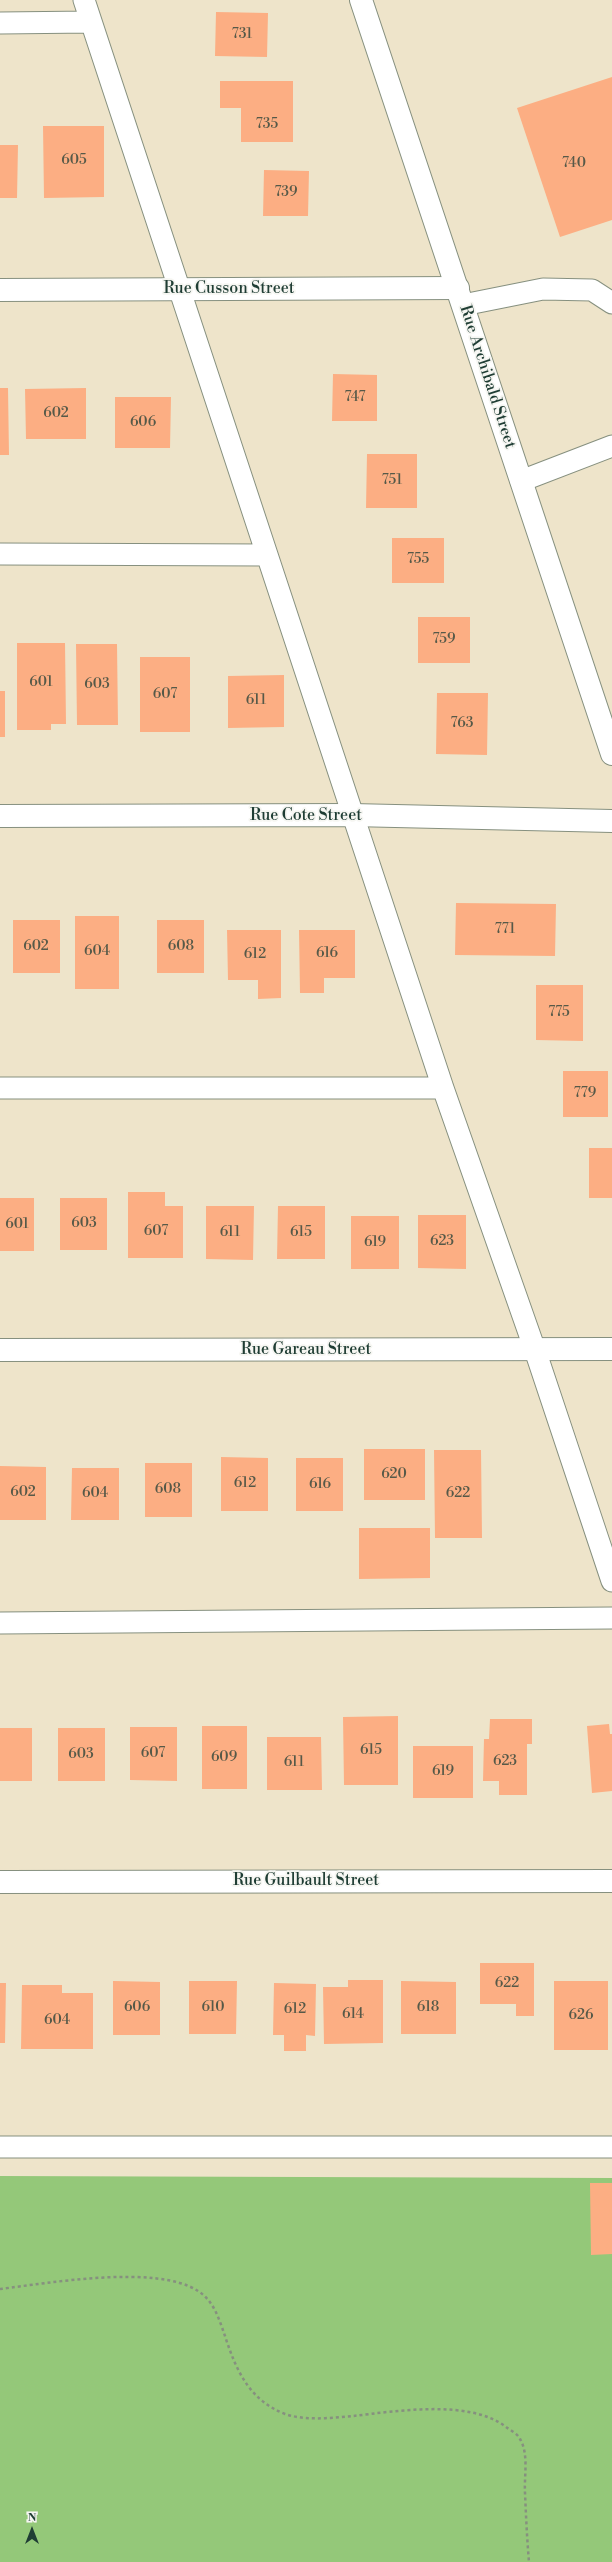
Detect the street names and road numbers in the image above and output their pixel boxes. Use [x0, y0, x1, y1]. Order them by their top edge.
street label: Rue Cusson Street [164, 279, 294, 299]
street label: Rue Archibald Street [455, 303, 519, 451]
street label: Rue Cote Street [250, 806, 362, 826]
street label: Rue Gareau Street [241, 1340, 371, 1360]
street label: Rue Guilbault Street [233, 1871, 379, 1891]

